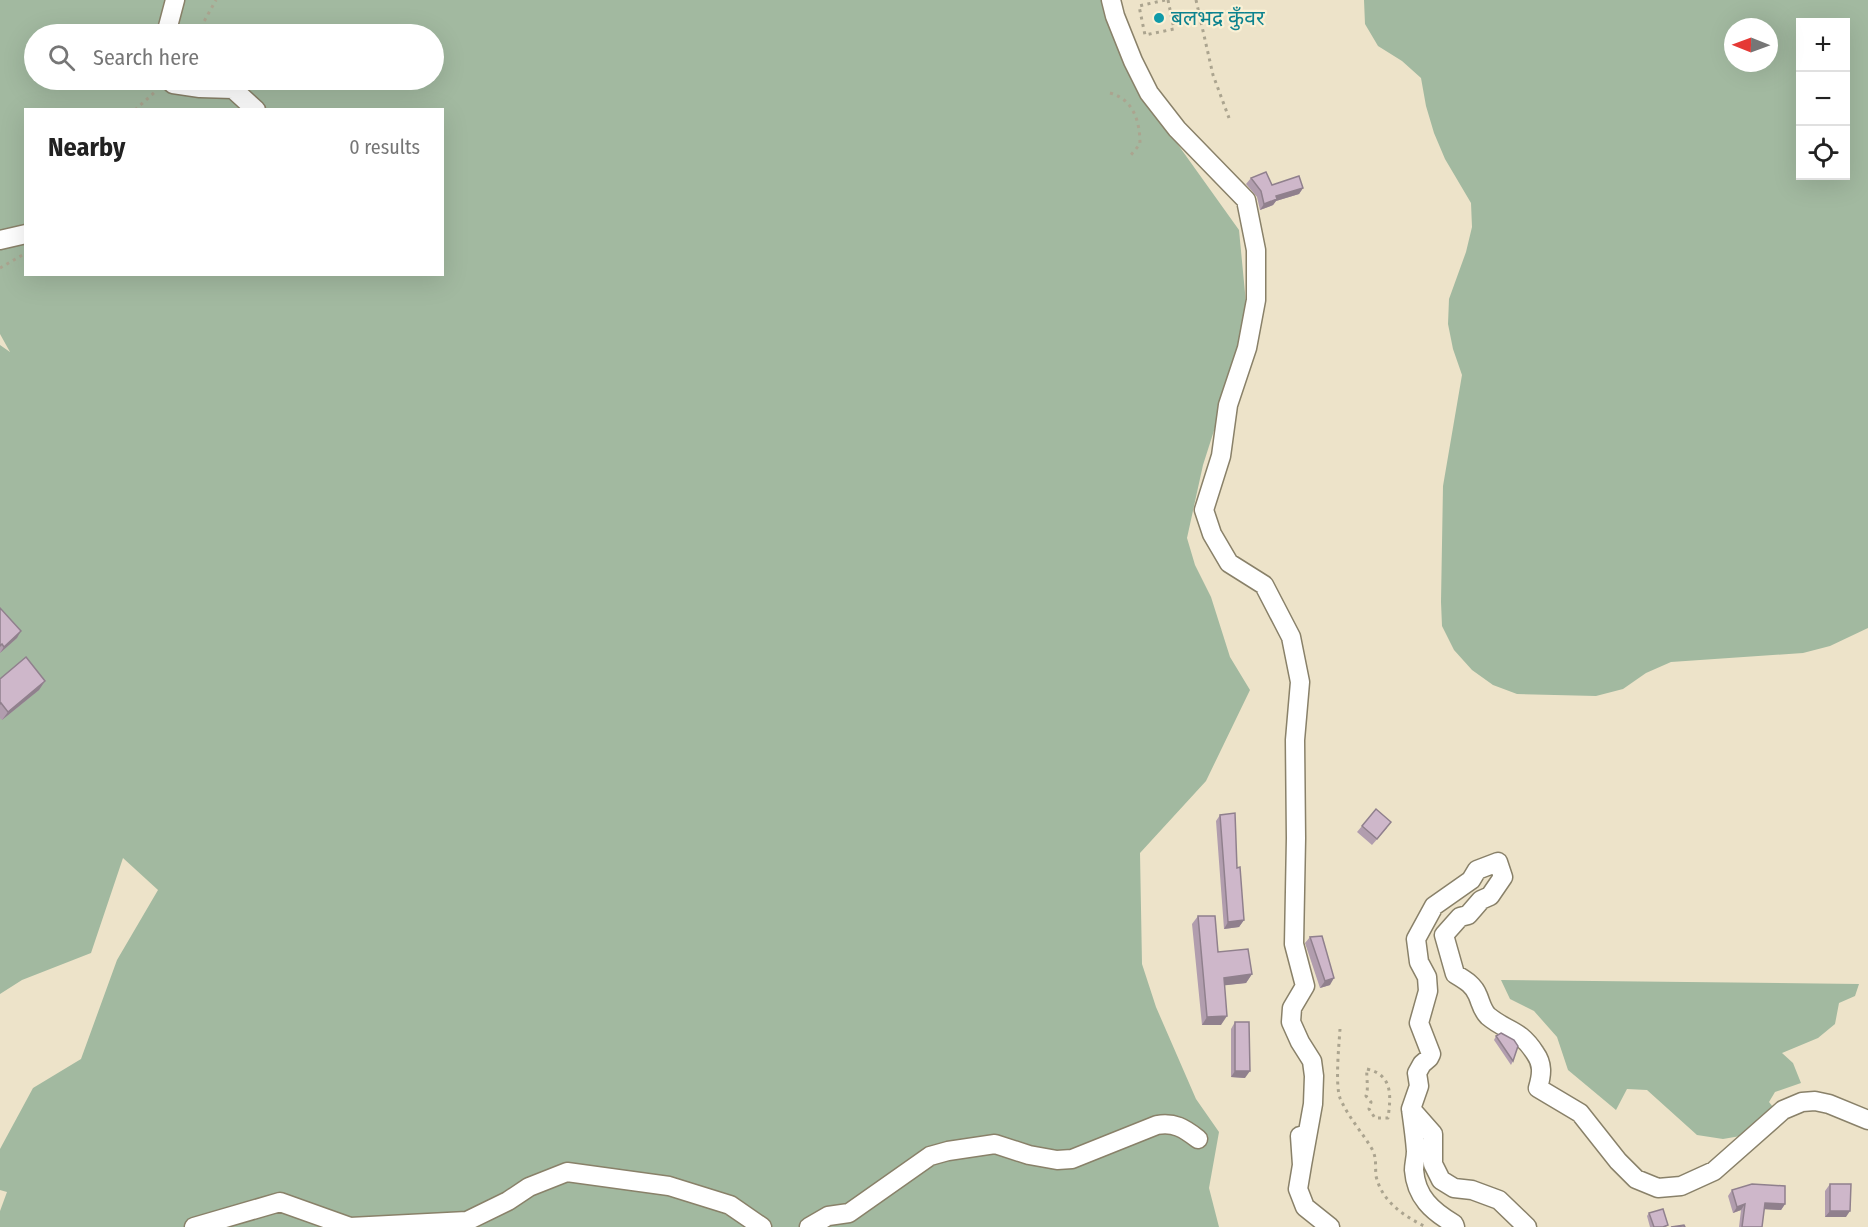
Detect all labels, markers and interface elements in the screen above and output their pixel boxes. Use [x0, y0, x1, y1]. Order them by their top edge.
place label: बलभद्र कुँवर [1171, 5, 1265, 31]
marker: बलभद्र कुँवर [1152, 11, 1166, 25]
north arrow [1724, 18, 1778, 72]
map controls [1796, 18, 1850, 180]
button: + [1796, 18, 1850, 72]
search box [24, 24, 444, 90]
icon: search [45, 41, 78, 74]
text: Search here [93, 44, 199, 71]
button: − [1796, 72, 1850, 126]
button: locate [1796, 126, 1850, 180]
text: Nearby [48, 132, 125, 163]
text: 0 results [349, 135, 420, 159]

